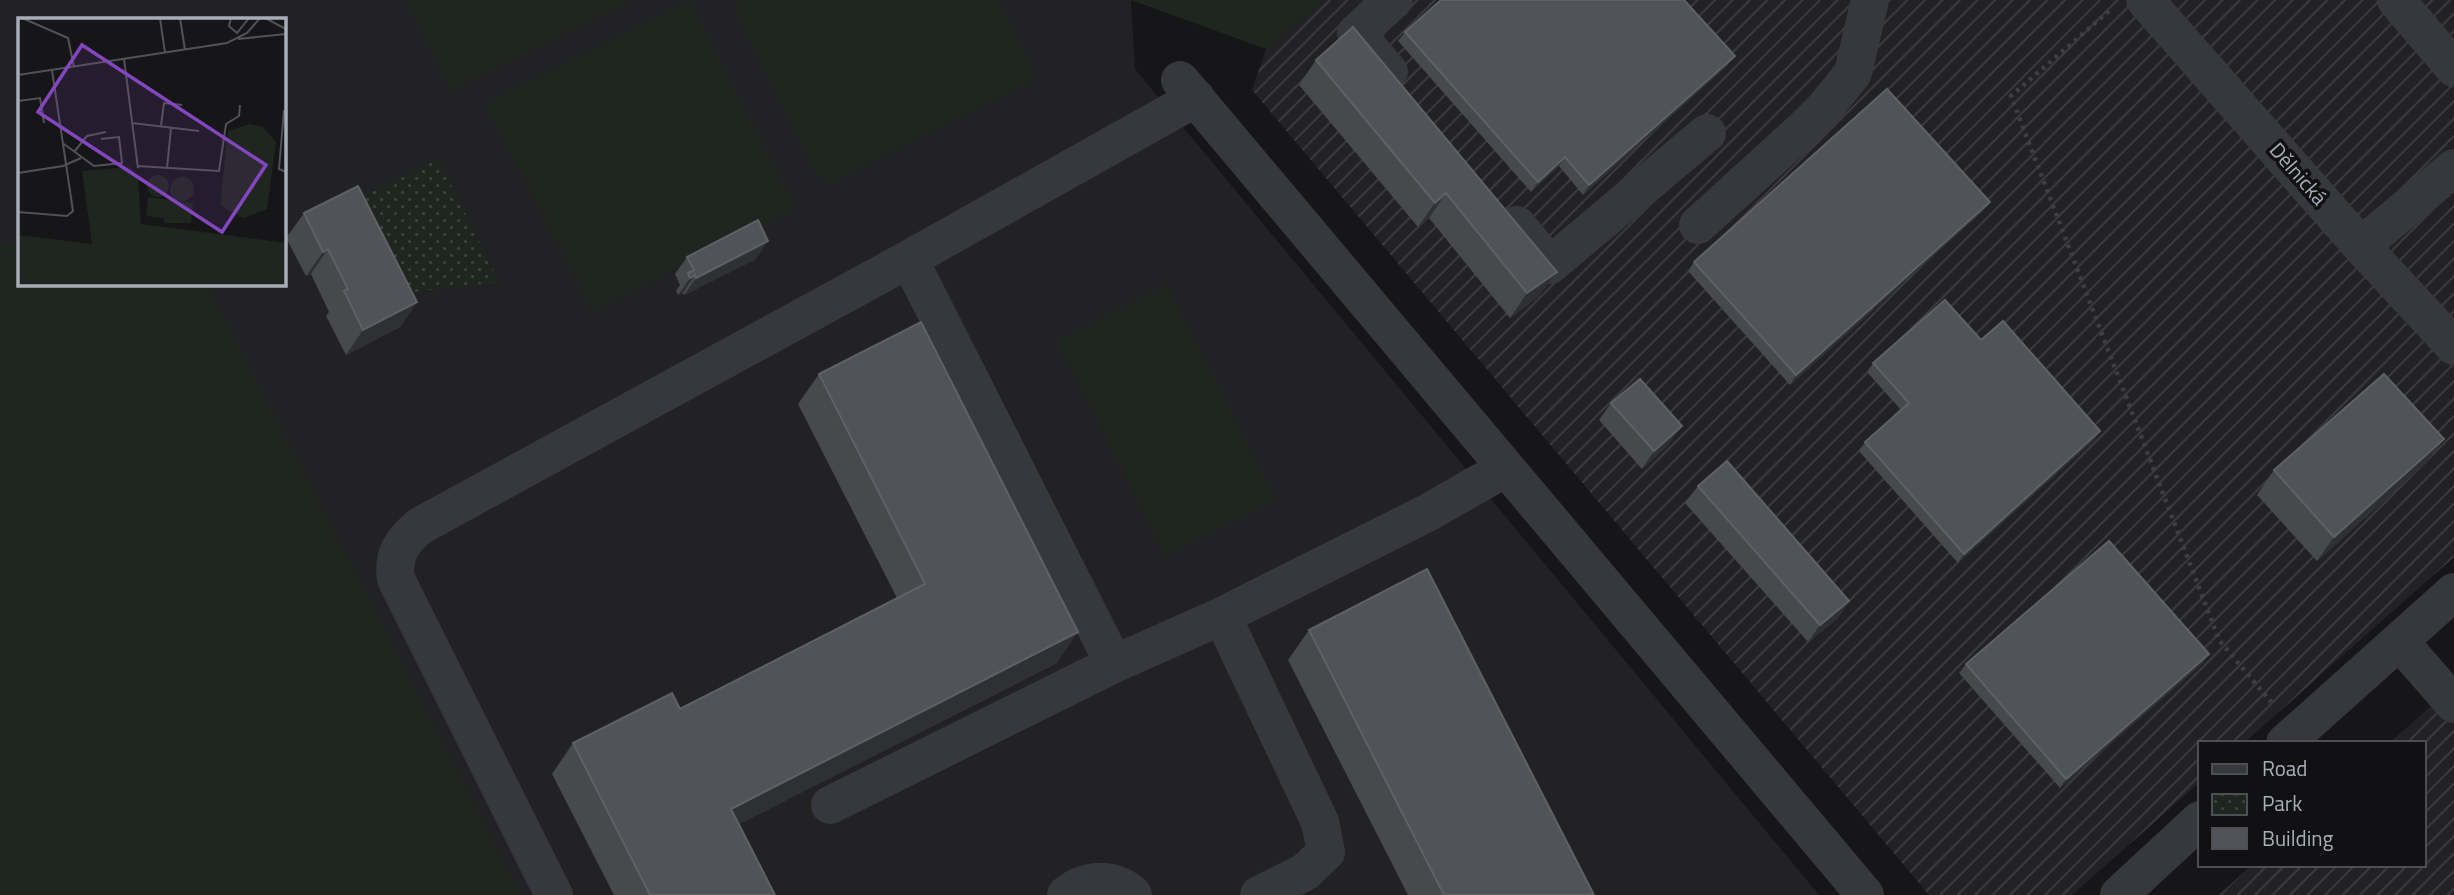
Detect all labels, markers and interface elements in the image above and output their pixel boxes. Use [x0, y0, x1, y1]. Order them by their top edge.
inset map [18, 18, 285, 285]
street label: Dělnická [2262, 135, 2336, 212]
legend [2198, 741, 2426, 867]
text: Road [2262, 752, 2307, 784]
text: Park [2262, 787, 2302, 819]
text: Building [2262, 822, 2334, 854]

